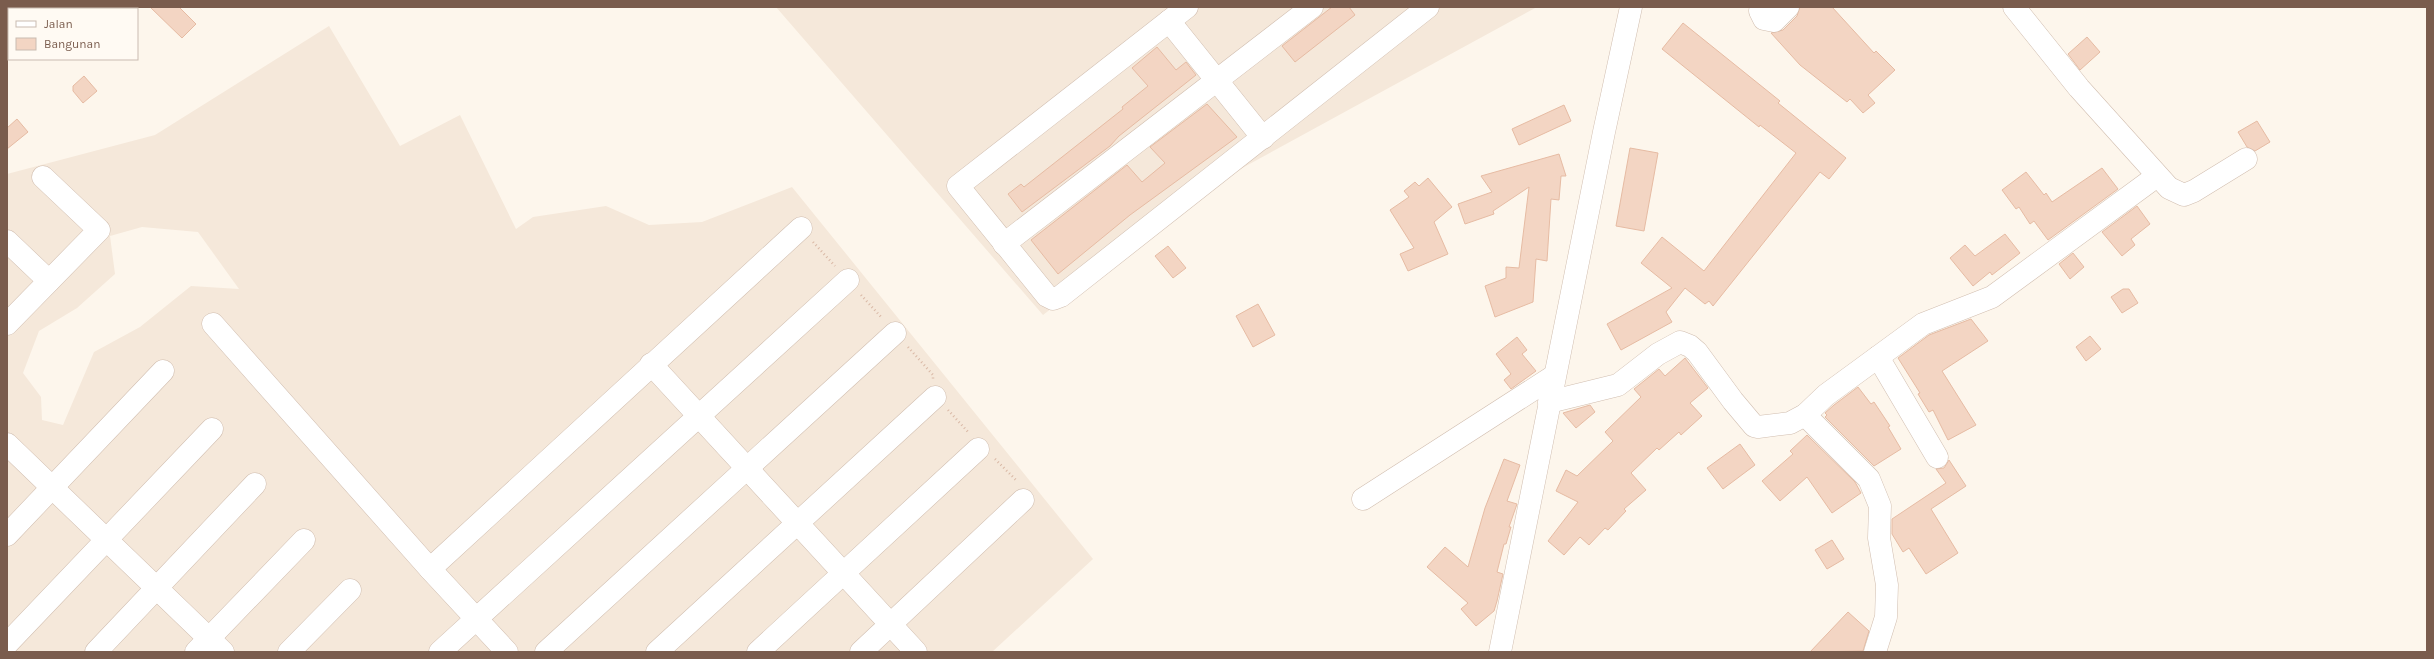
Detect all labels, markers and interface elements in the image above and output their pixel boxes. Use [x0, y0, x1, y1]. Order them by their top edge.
legend [8, 8, 138, 60]
text: Jalan [44, 17, 73, 31]
text: Bangunan [44, 37, 100, 51]

